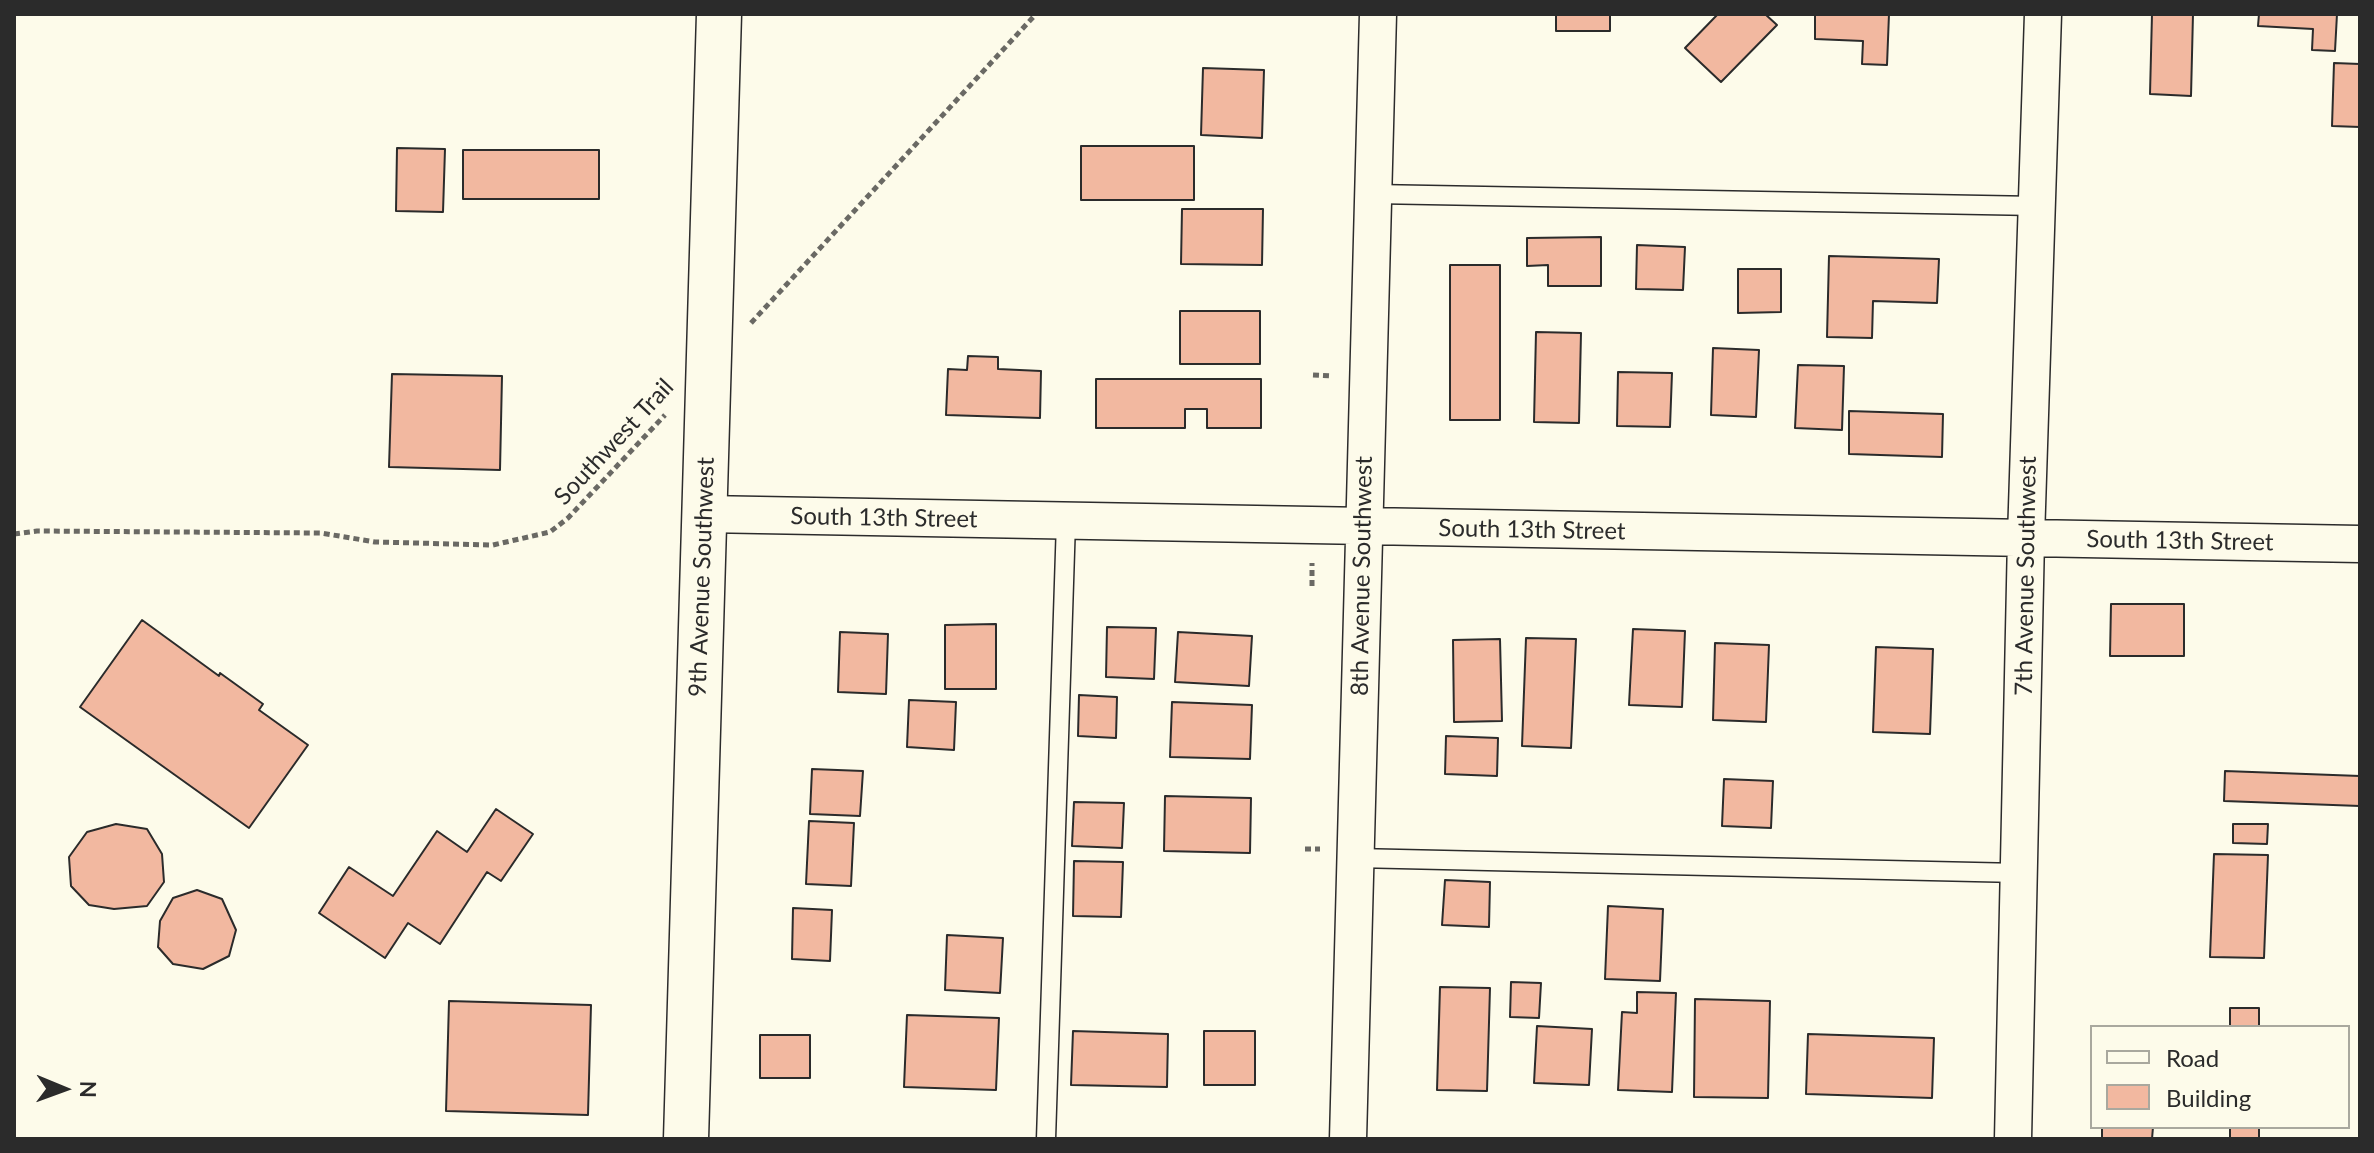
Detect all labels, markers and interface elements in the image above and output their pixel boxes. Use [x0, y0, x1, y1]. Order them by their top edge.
street label: Southwest Trail [548, 373, 680, 511]
street label: 8th Avenue Southwest [1346, 456, 1378, 696]
street label: 7th Avenue Southwest [2010, 456, 2042, 696]
street label: 9th Avenue Southwest [683, 457, 721, 697]
street label: South 13th Street [790, 502, 978, 534]
street label: South 13th Street [1438, 514, 1626, 546]
street label: South 13th Street [2086, 525, 2274, 557]
legend [2090, 1025, 2350, 1129]
text: Road [2166, 1043, 2219, 1072]
north arrow [24, 1049, 104, 1129]
text: N [75, 1081, 102, 1098]
text: Building [2166, 1083, 2251, 1112]

